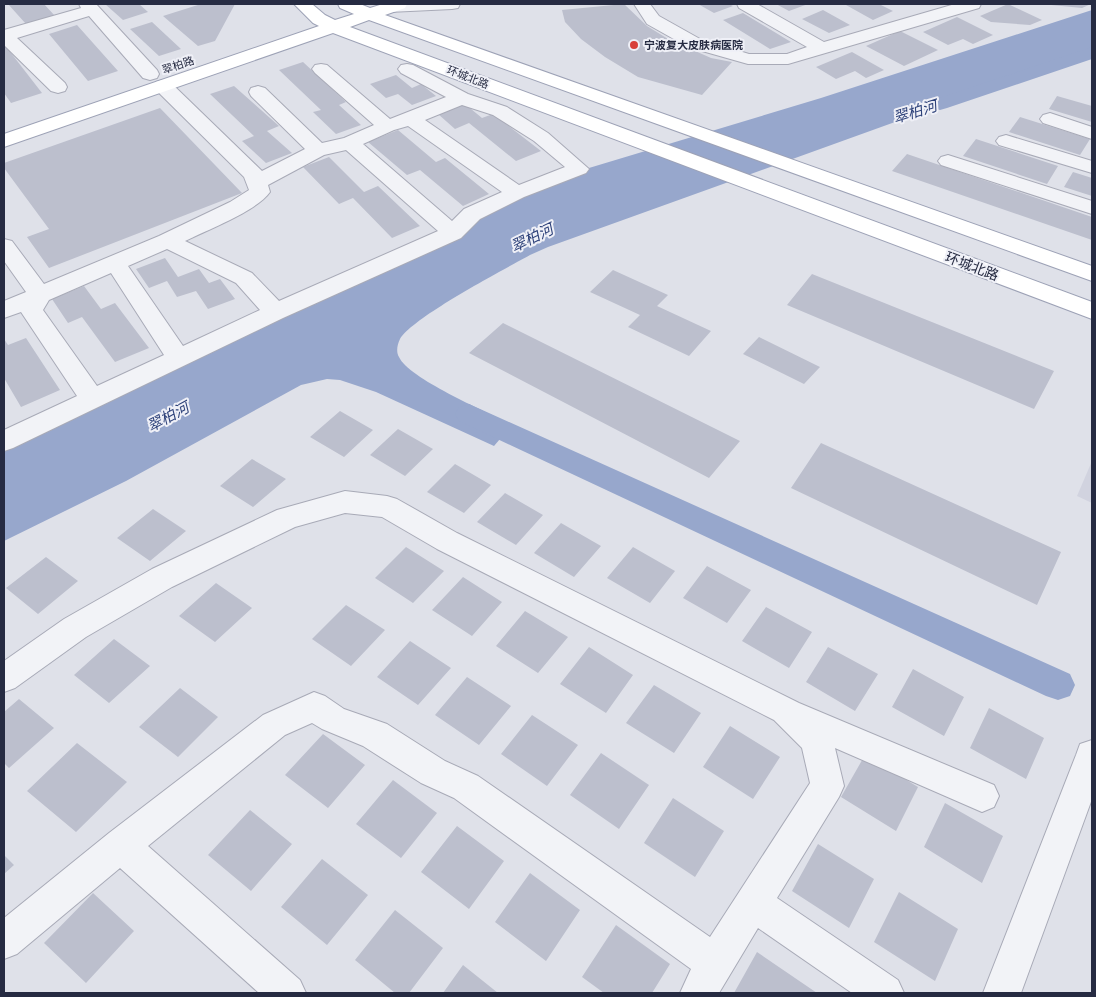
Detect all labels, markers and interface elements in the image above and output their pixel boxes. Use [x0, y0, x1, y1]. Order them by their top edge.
marker: 宁波复大皮肤病医院 [628, 39, 640, 51]
place label: 宁波复大皮肤病医院 [644, 39, 743, 52]
street label: 翠柏路 [160, 54, 196, 77]
street label: 环城北路 [445, 64, 491, 91]
water label: 翠柏河 [891, 96, 942, 127]
water label: 翠柏河 [508, 219, 559, 256]
street label: 环城北路 [943, 248, 1001, 284]
water label: 翠柏河 [144, 397, 195, 436]

